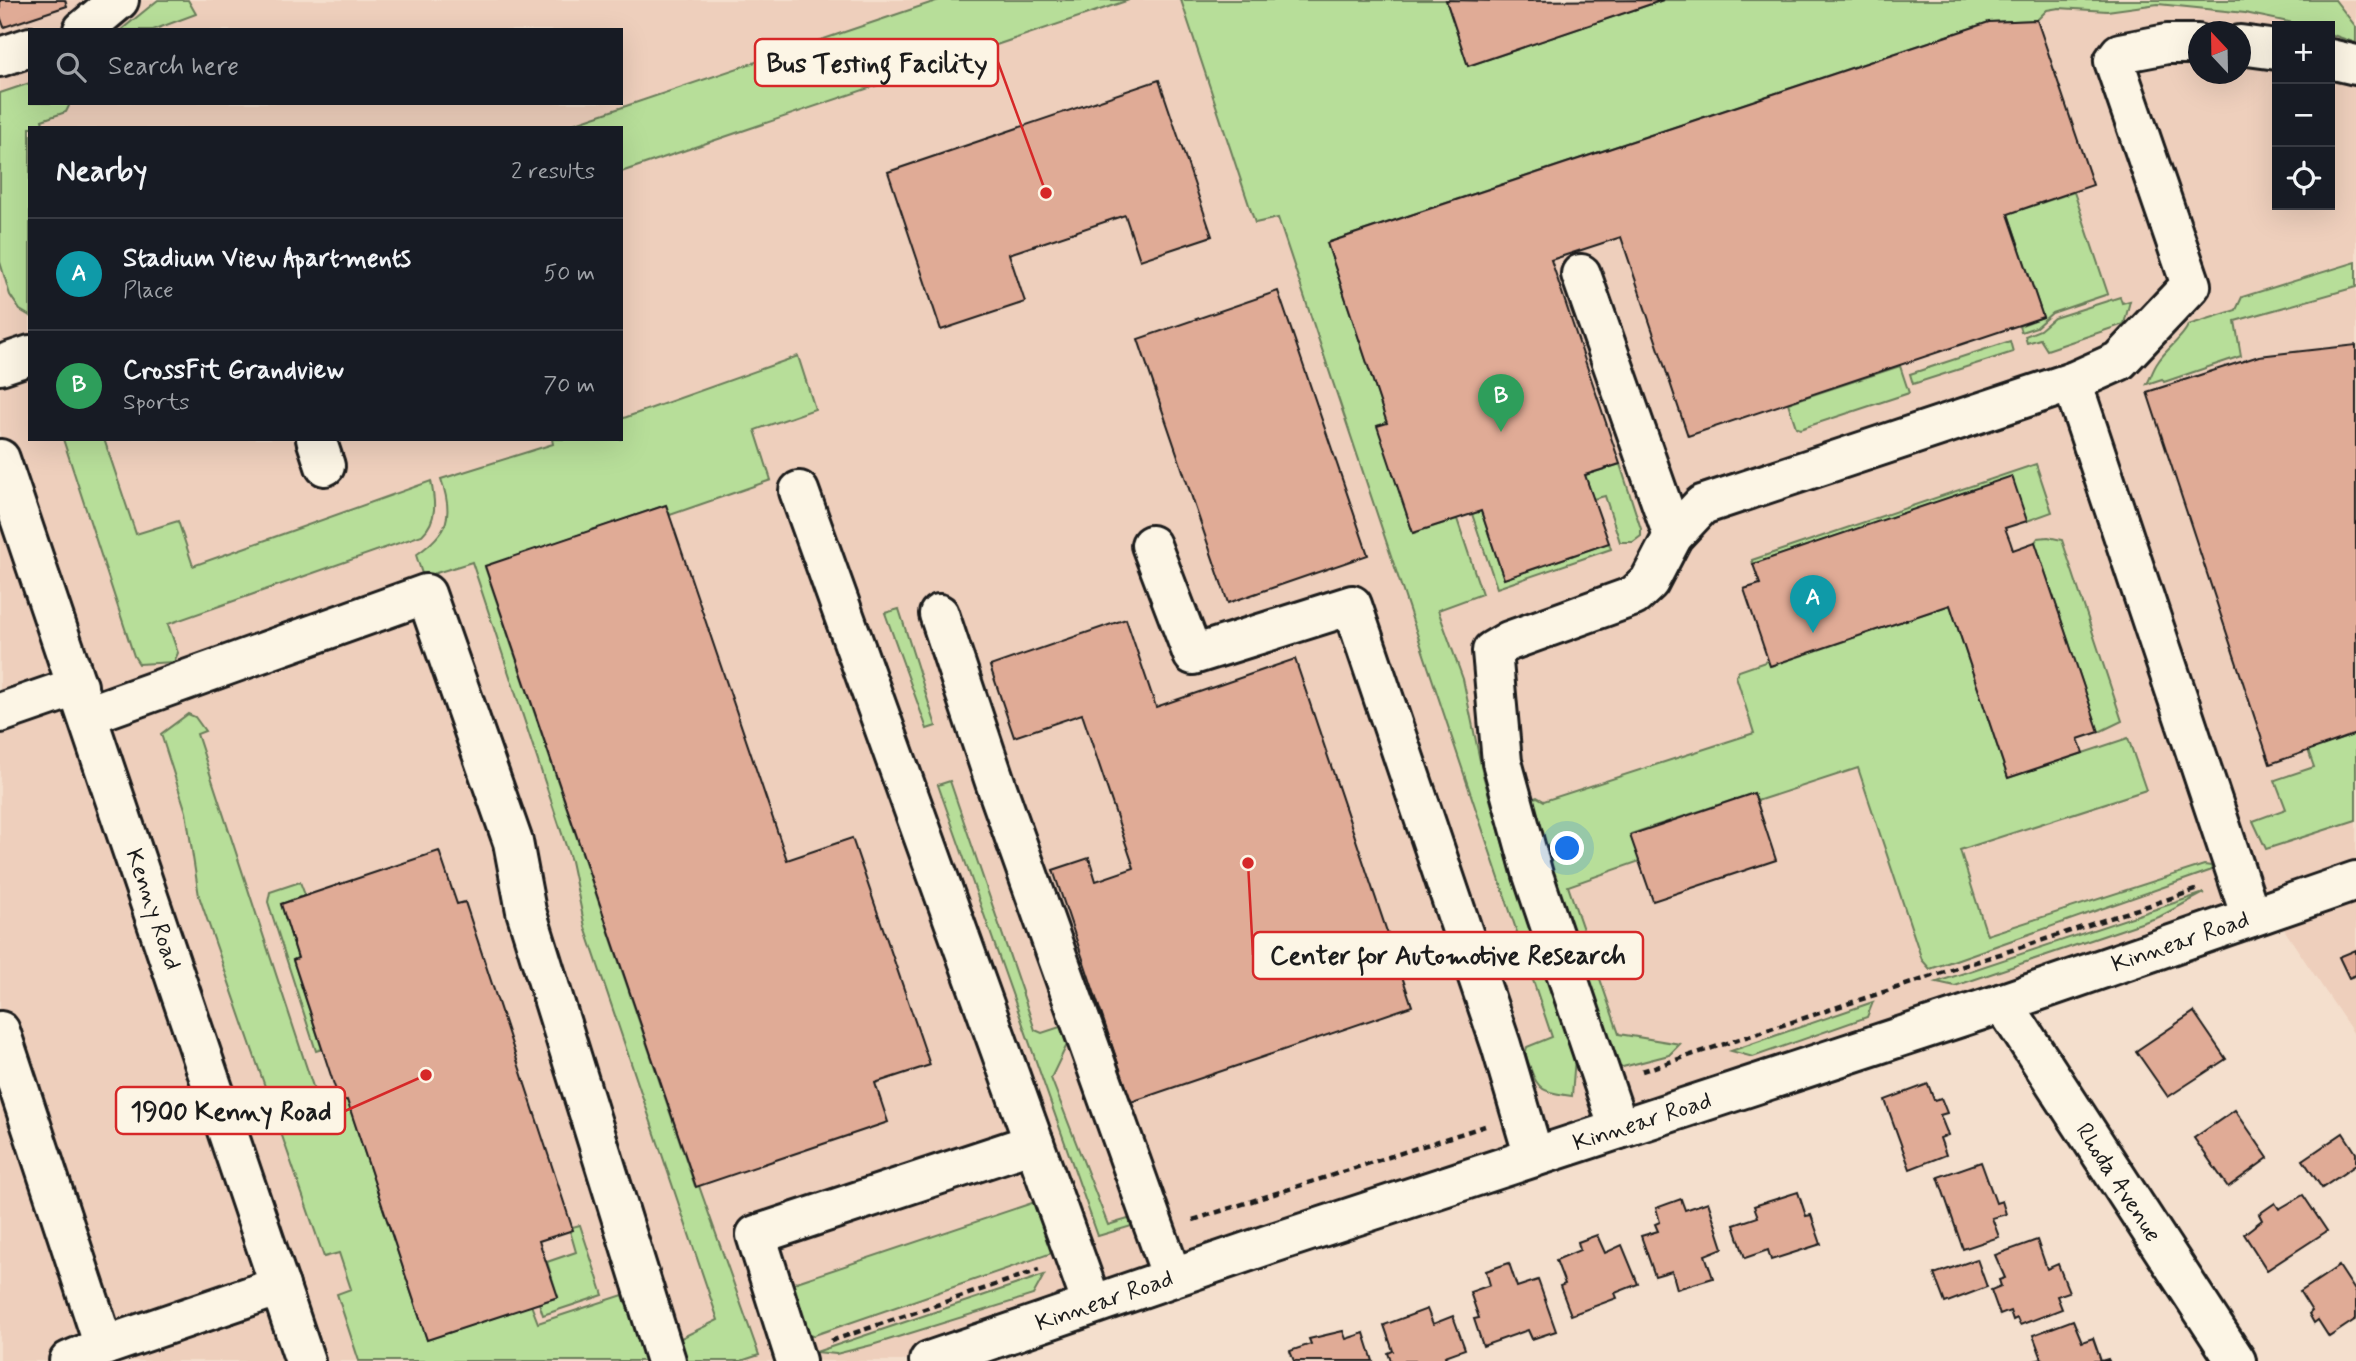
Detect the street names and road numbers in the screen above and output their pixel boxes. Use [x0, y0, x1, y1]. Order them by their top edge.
street label: Kenny Road [117, 845, 188, 974]
street label: Kinnear Road [2107, 904, 2254, 980]
street label: Kinnear Road [1569, 1085, 1716, 1159]
street label: Rhoda Avenue [2068, 1117, 2168, 1248]
street label: Kinnear Road [1031, 1263, 1178, 1339]

